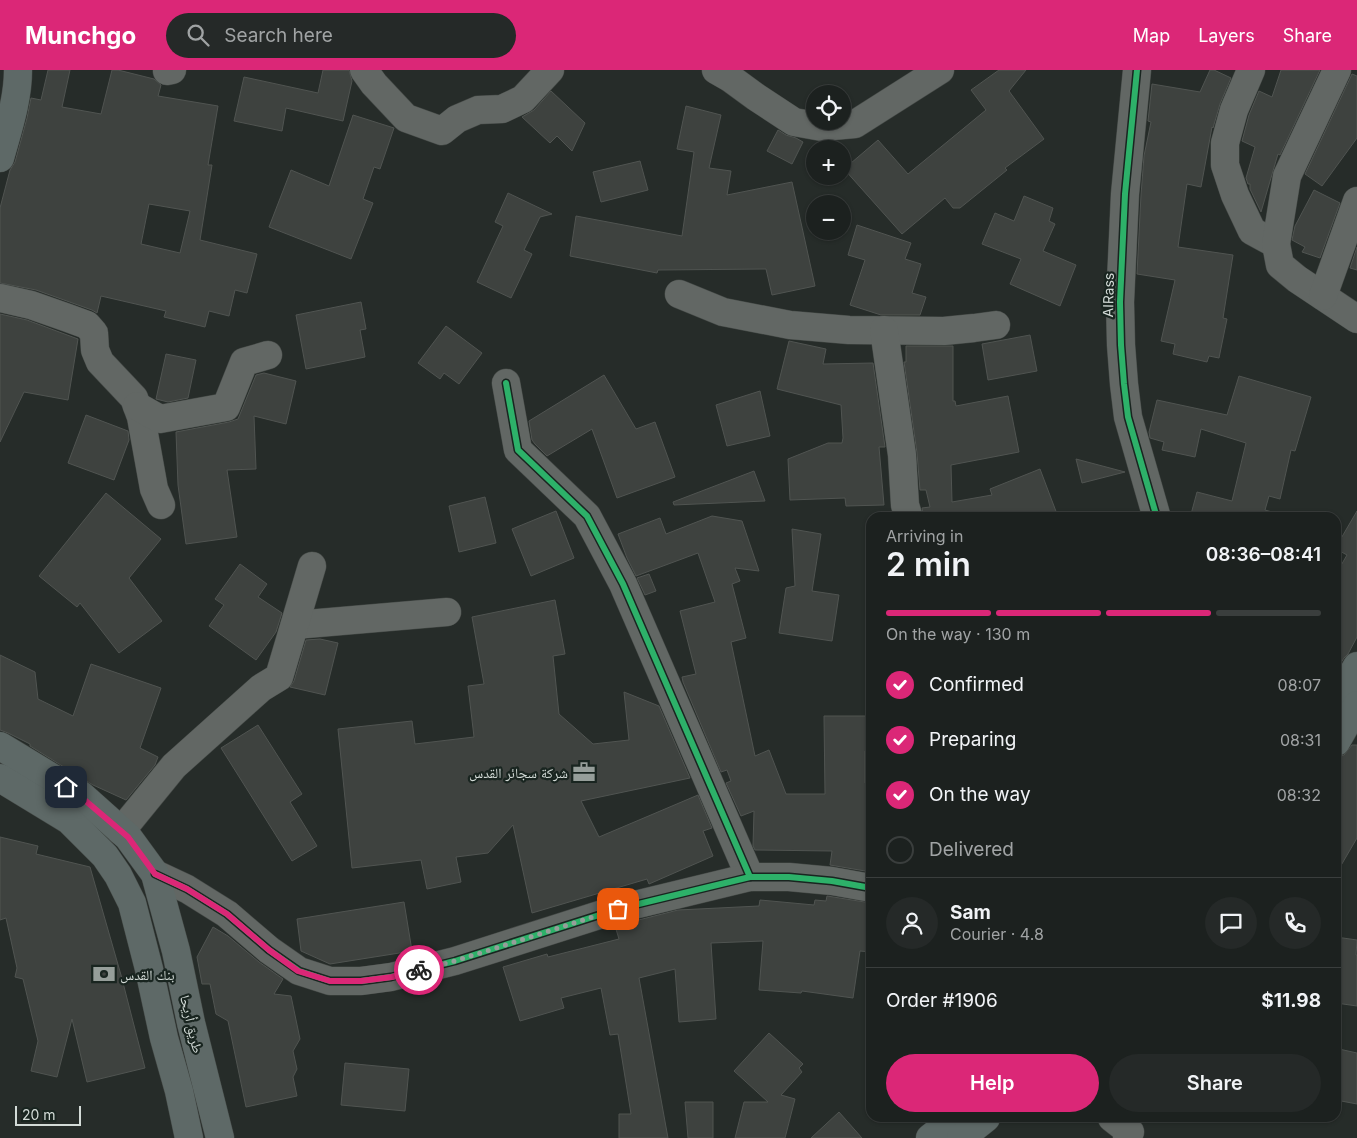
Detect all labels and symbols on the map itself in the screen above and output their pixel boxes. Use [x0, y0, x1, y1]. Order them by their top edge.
street label: AlRass [1099, 273, 1117, 317]
office icon: شركة سجائر القدس [571, 759, 597, 785]
place label: شركة سجائر القدس [469, 764, 568, 782]
pin [45, 766, 87, 808]
pin [597, 888, 639, 930]
courier [394, 945, 444, 995]
bank icon: بنك القدس [91, 961, 117, 987]
place label: بنك القدس [120, 966, 175, 984]
street label: طريق أريحا [175, 993, 207, 1055]
scale bar [15, 1103, 81, 1126]

